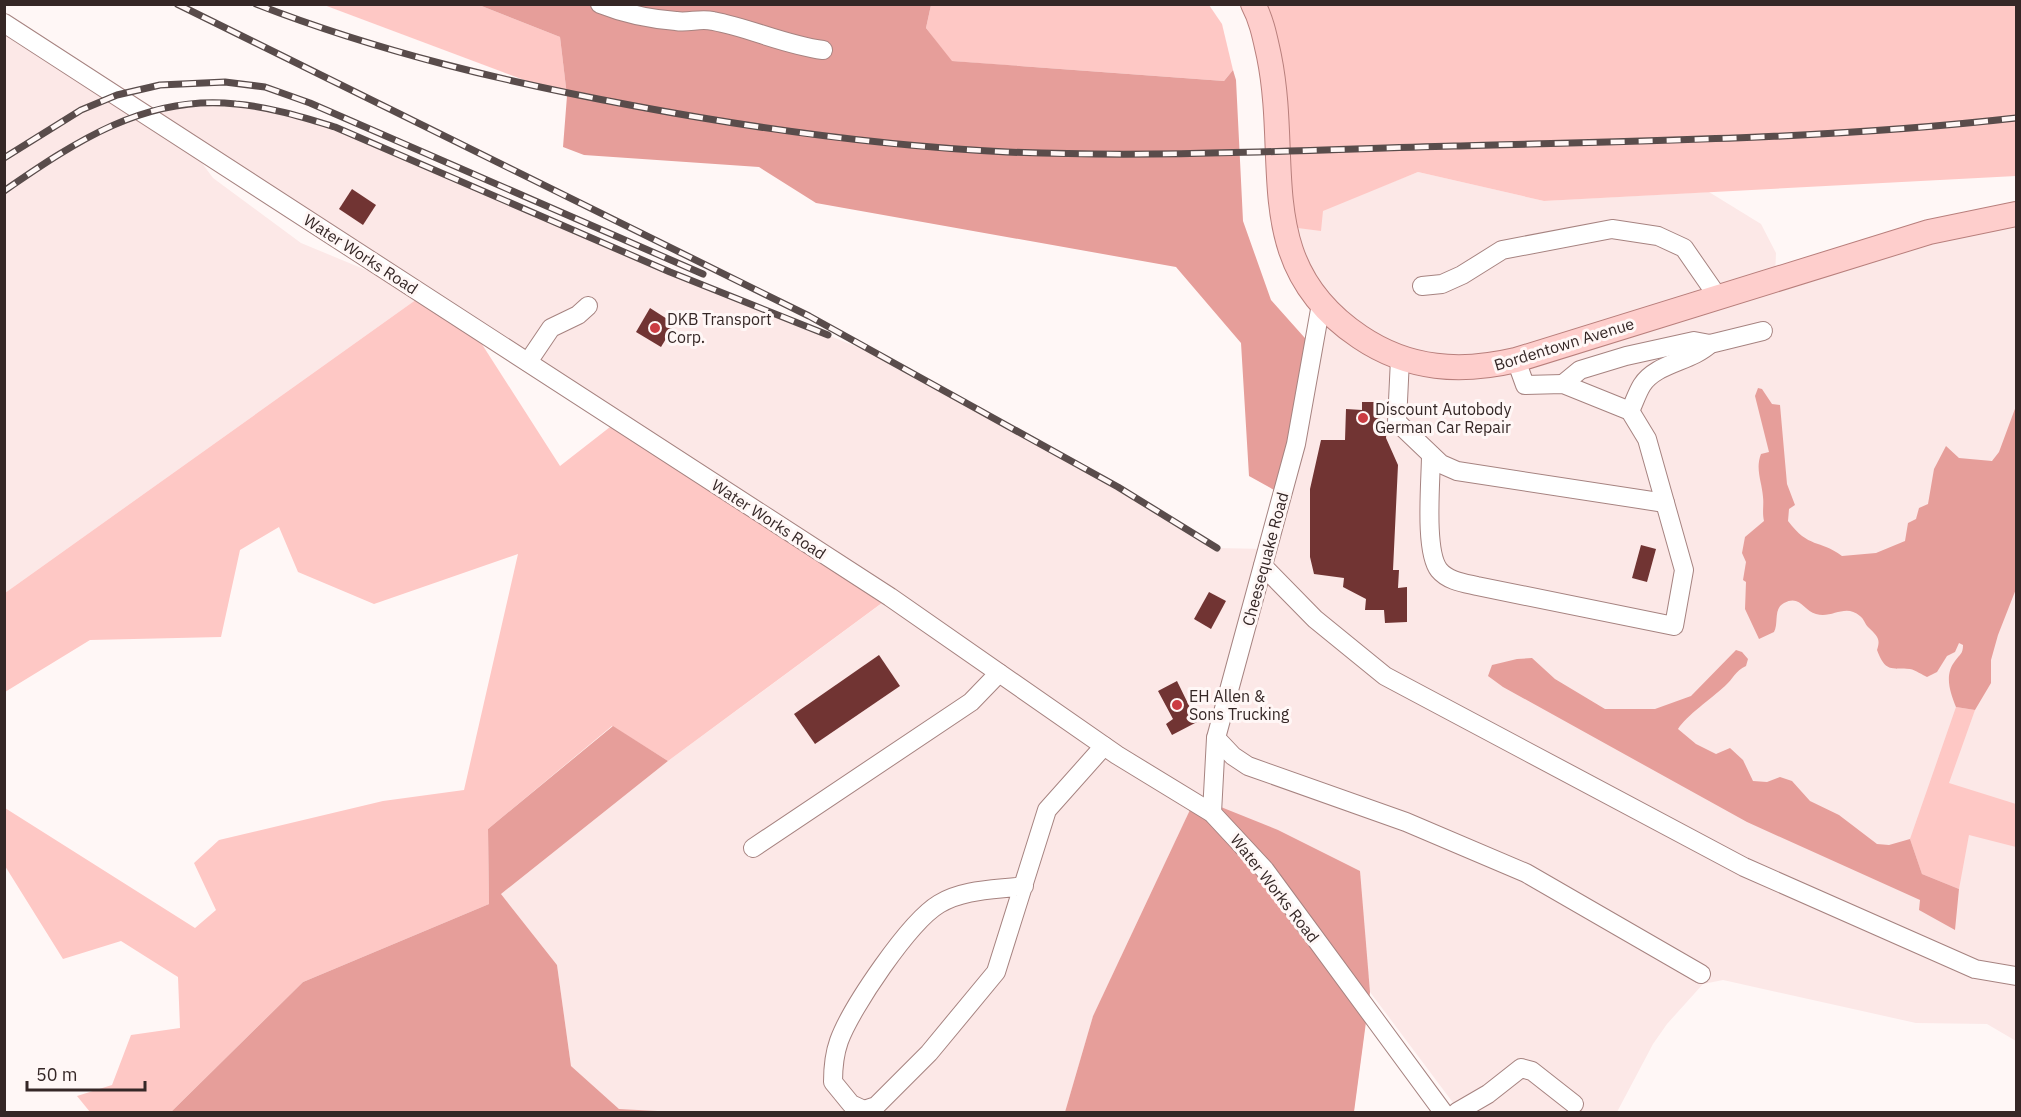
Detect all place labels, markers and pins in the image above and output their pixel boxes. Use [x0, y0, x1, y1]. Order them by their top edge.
place label: DKB Transport Corp. [667, 309, 772, 347]
marker: DKB Transport Corp. [648, 321, 662, 335]
place label: Discount Autobody German Car Repair [1375, 399, 1511, 437]
marker: Discount Autobody German Car Repair [1356, 411, 1370, 425]
place label: EH Allen & Sons Trucking [1189, 686, 1290, 724]
marker: EH Allen & Sons Trucking [1170, 698, 1184, 712]

